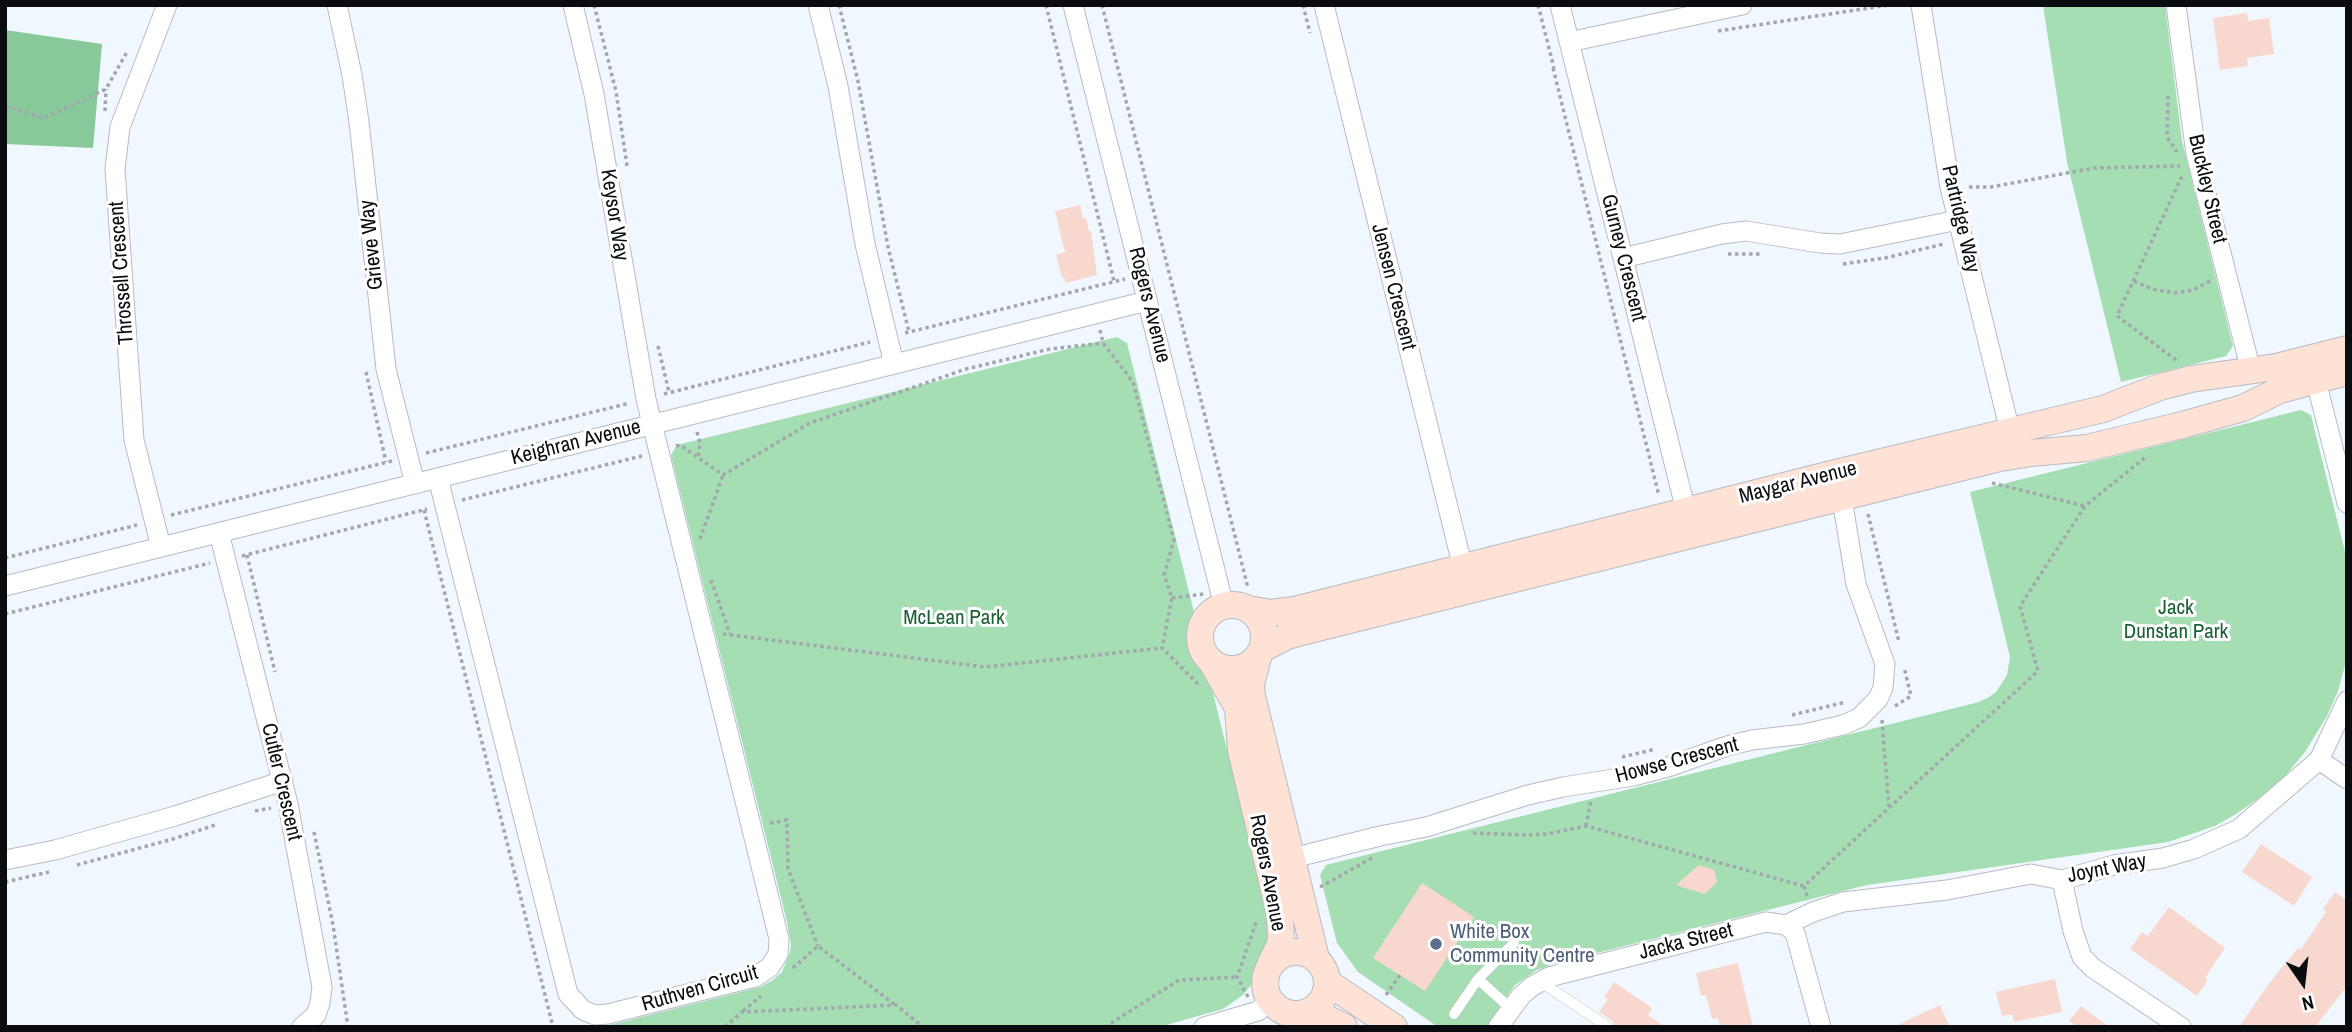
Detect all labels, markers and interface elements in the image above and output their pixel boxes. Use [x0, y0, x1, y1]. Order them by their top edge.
street label: Buckley Street [2182, 132, 2232, 246]
street label: Partridge Way [1935, 163, 1985, 275]
street label: Keysor Way [594, 168, 634, 262]
street label: Gurney Crescent [1595, 192, 1651, 324]
street label: Grieve Way [355, 199, 389, 291]
street label: Throssell Crescent [104, 201, 140, 345]
street label: Jensen Crescent [1365, 221, 1421, 353]
street label: Rogers Avenue [1122, 245, 1176, 365]
street label: Keighran Avenue [509, 415, 643, 471]
street label: Maygar Avenue [1737, 456, 1859, 510]
park label: Jack Dunstan Park [2124, 595, 2228, 645]
park label: McLean Park [903, 605, 1005, 631]
street label: Cutler Crescent [255, 721, 307, 843]
street label: Howse Crescent [1613, 732, 1741, 790]
street label: Rogers Avenue [1243, 812, 1291, 934]
street label: Joynt Way [2065, 849, 2149, 889]
street label: Jacka Street [1637, 918, 1735, 966]
place label: White Box Community Centre [1450, 919, 1595, 969]
marker: White Box Community Centre [1428, 936, 1444, 952]
north arrow [2268, 948, 2338, 1018]
street label: Ruthven Circuit [639, 960, 761, 1018]
text: N [2299, 989, 2317, 1017]

